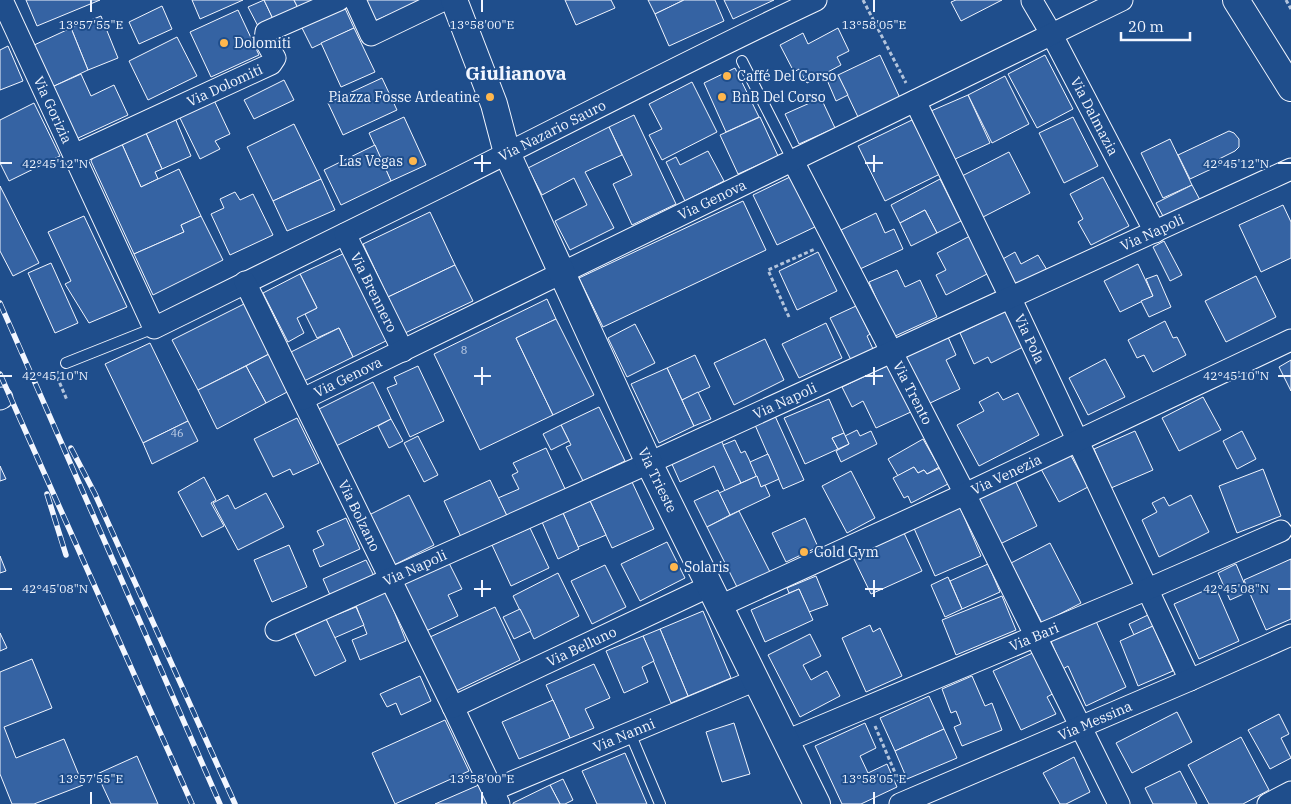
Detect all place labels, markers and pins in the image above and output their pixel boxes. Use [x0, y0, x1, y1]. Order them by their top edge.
place label: Dolomiti [234, 34, 291, 52]
marker: Dolomiti [218, 37, 230, 49]
place label: Caffé Del Corso [737, 67, 836, 85]
marker: Caffé Del Corso [721, 70, 733, 82]
place label: Piazza Fosse Ardeatine [328, 88, 480, 106]
place label: BnB Del Corso [732, 88, 826, 106]
marker: Piazza Fosse Ardeatine [484, 91, 496, 103]
marker: BnB Del Corso [716, 91, 728, 103]
place label: Las Vegas [339, 152, 403, 170]
marker: Las Vegas [407, 155, 419, 167]
place label: Gold Gym [814, 543, 879, 561]
marker: Gold Gym [798, 546, 810, 558]
place label: Solaris [684, 558, 730, 576]
marker: Solaris [668, 561, 680, 573]

